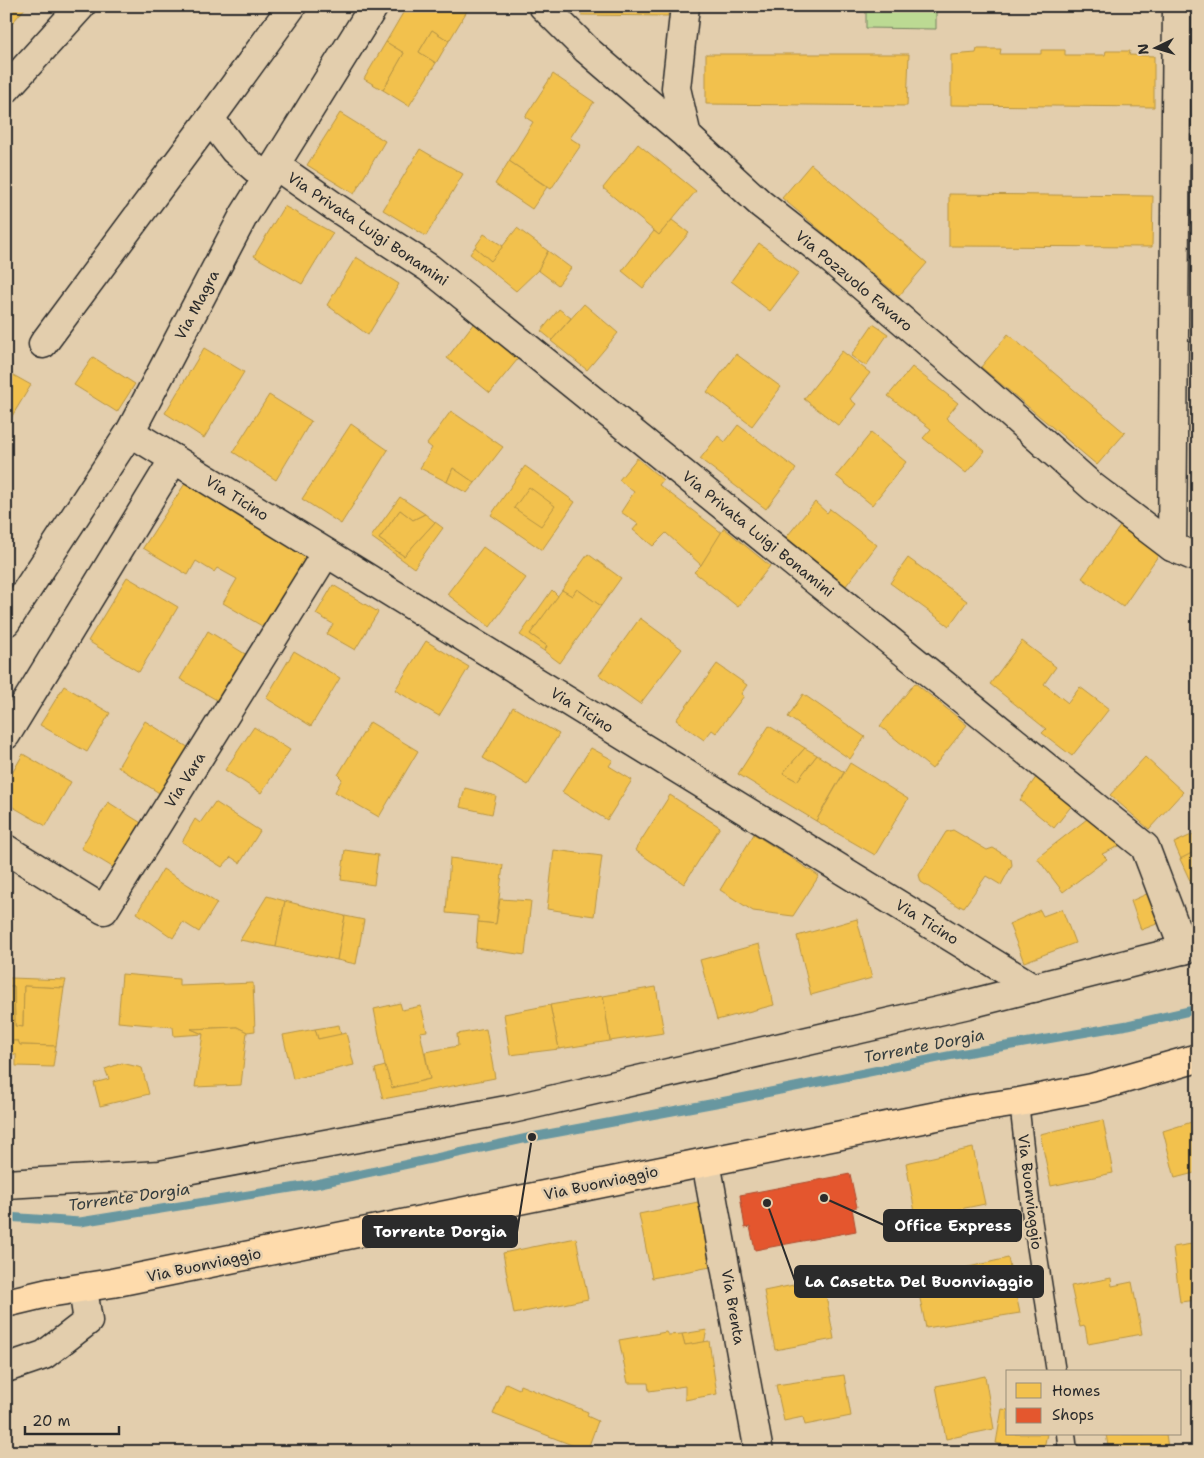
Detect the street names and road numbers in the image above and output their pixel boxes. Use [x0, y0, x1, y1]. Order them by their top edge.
street label: Via Privata Luigi Bonamini [284, 167, 452, 291]
street label: Via Pozzuolo Favaro [791, 226, 917, 336]
street label: Via Magra [170, 266, 224, 343]
street label: Via Privata Luigi Bonamini [678, 466, 838, 602]
street label: Via Ticino [202, 471, 272, 525]
street label: Via Ticino [547, 683, 617, 737]
street label: Via Vara [160, 748, 210, 812]
street label: Via Ticino [892, 895, 962, 949]
street label: Via Buonviaggio [1013, 1133, 1047, 1251]
street label: Via Buonviaggio [542, 1161, 660, 1205]
street label: Via Buonviaggio [145, 1243, 263, 1287]
street label: Via Brenta [717, 1268, 750, 1347]

